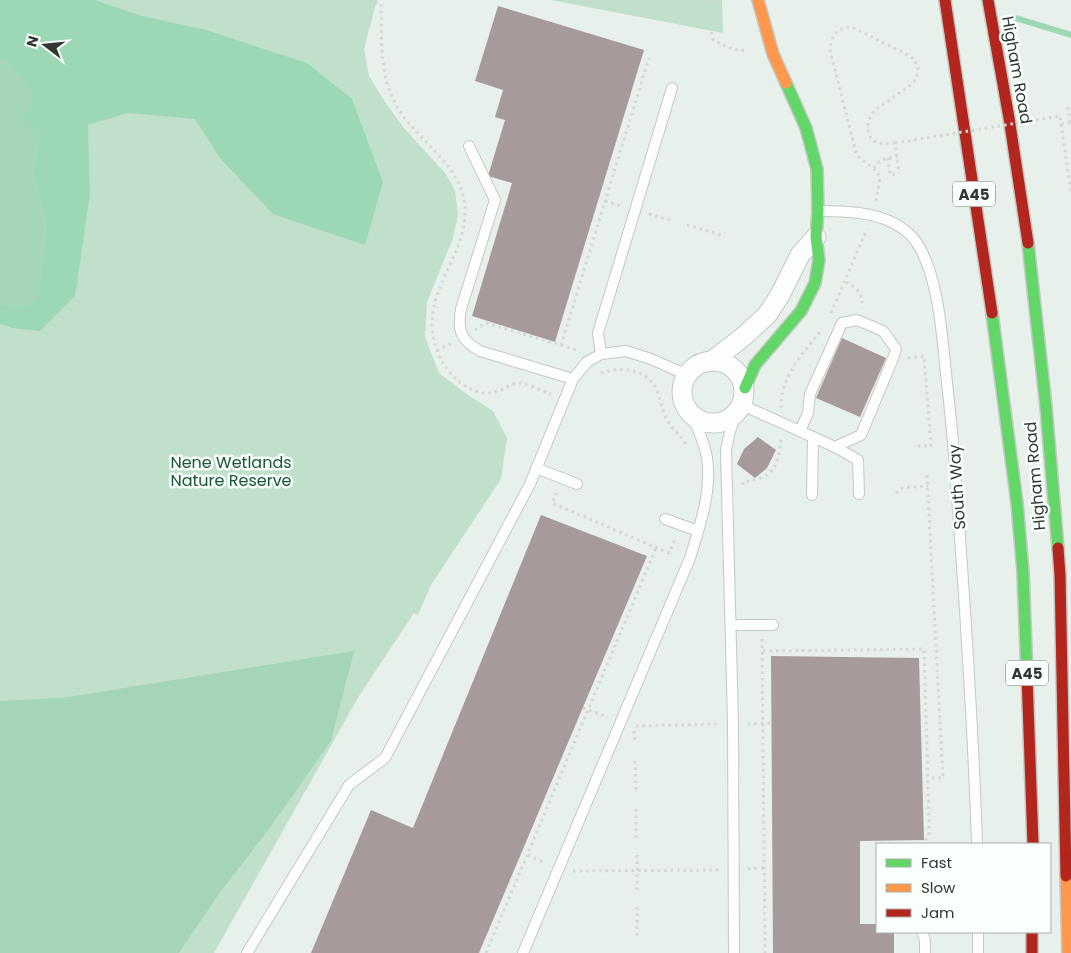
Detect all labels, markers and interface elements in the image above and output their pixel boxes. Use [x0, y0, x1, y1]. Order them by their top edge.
street label: Higham Road [996, 14, 1038, 126]
north arrow [20, 20, 70, 70]
text: N [21, 34, 44, 49]
road number: A45 [953, 182, 995, 206]
street label: Higham Road [1019, 421, 1051, 531]
street label: South Way [943, 443, 971, 531]
park label: Nene Wetlands Nature Reserve [170, 451, 292, 492]
road number: A45 [1006, 660, 1048, 686]
legend [876, 843, 1051, 933]
text: Fast [921, 852, 952, 873]
text: Slow [921, 877, 956, 898]
text: Jam [921, 902, 955, 923]

